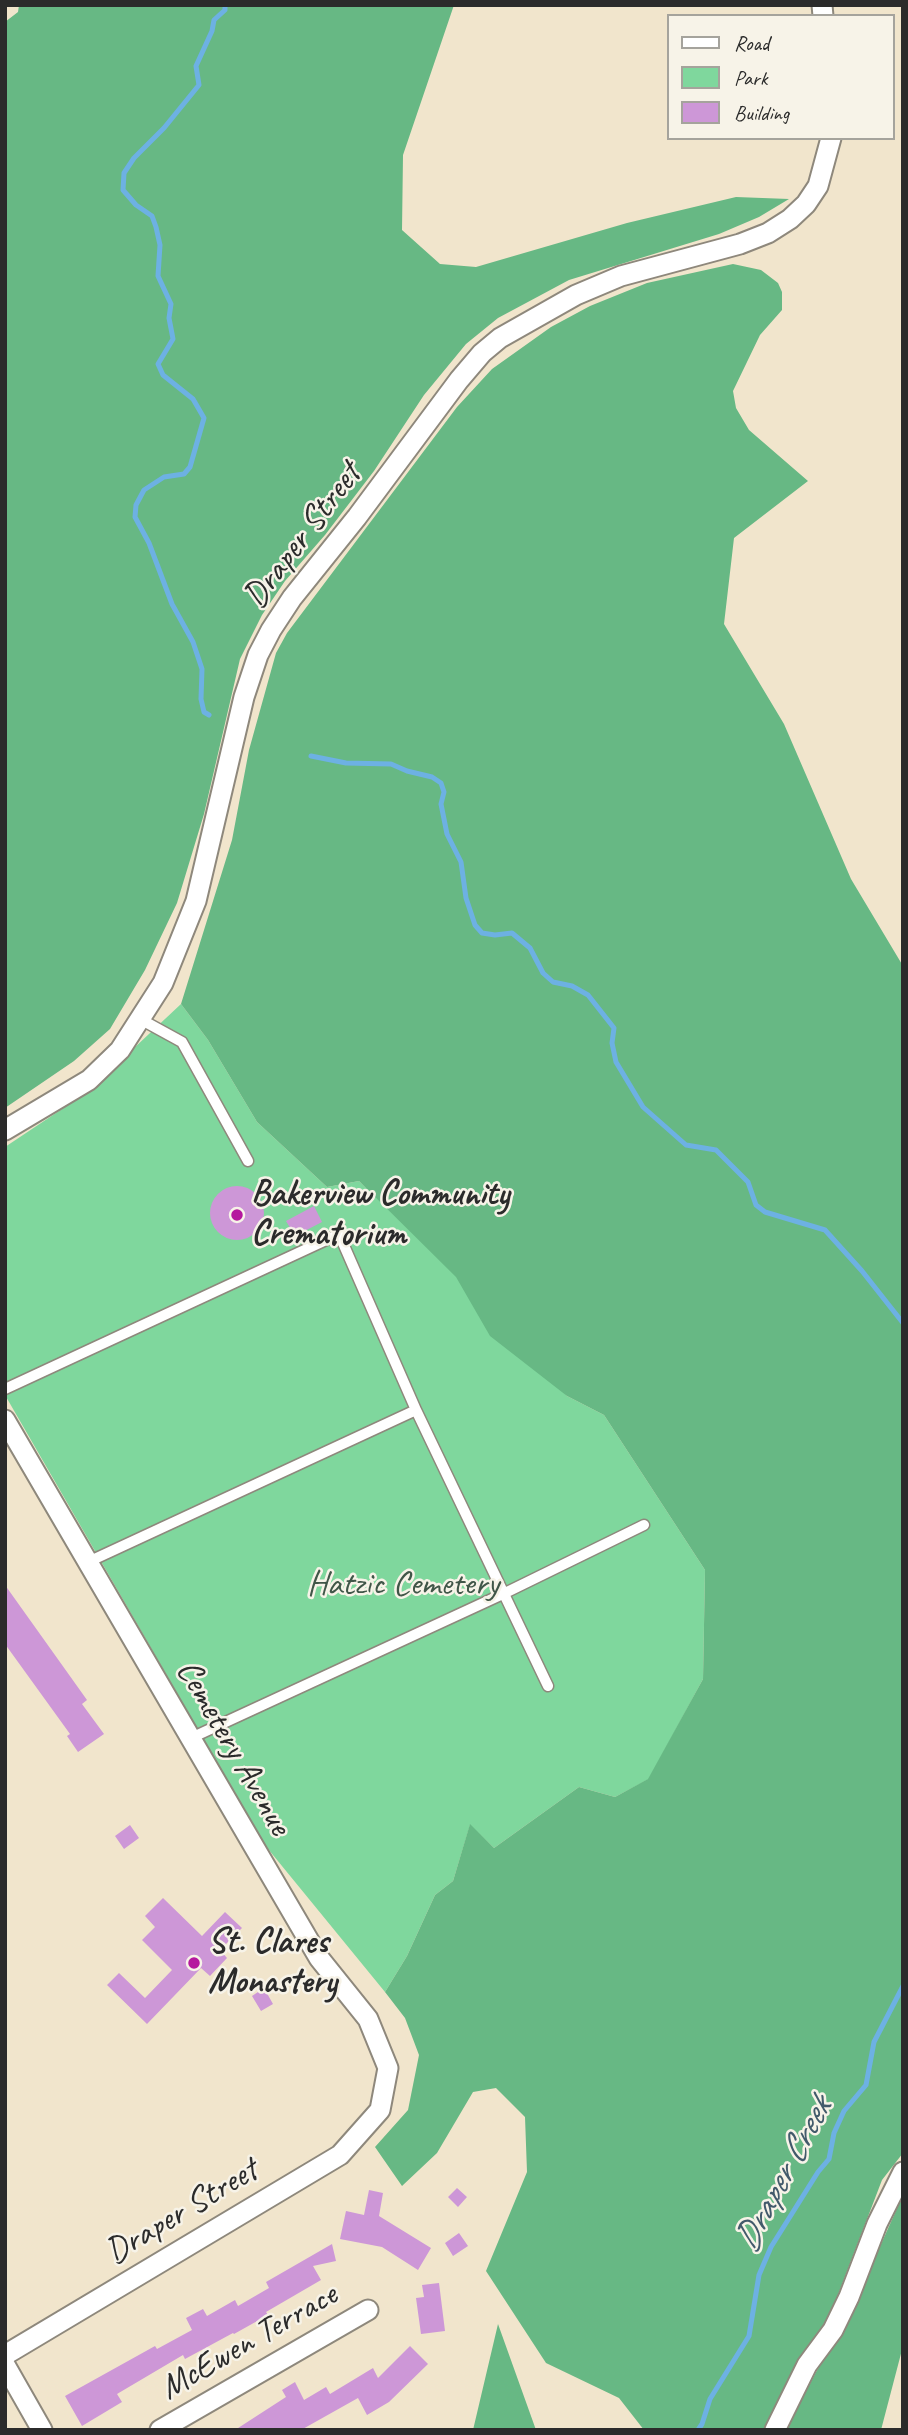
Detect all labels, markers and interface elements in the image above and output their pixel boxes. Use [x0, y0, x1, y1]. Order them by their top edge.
legend [666, 14, 894, 140]
text: Road [734, 30, 769, 56]
text: Park [734, 65, 767, 91]
text: Building [734, 100, 789, 126]
street label: Draper Street [235, 455, 371, 617]
place label: Bakerview Community Crematorium [251, 1174, 509, 1256]
marker: Bakerview Community Crematorium [229, 1207, 245, 1223]
park label: Hatzic Cemetery [307, 1564, 499, 1606]
street label: Cemetery Avenue [166, 1653, 300, 1843]
place label: St. Clares Monastery [208, 1922, 337, 2004]
marker: St. Clares Monastery [186, 1955, 202, 1971]
water label: Draper Creek [725, 2091, 843, 2259]
street label: Draper Street [98, 2150, 266, 2274]
street label: McEwen Terrace [153, 2274, 345, 2410]

